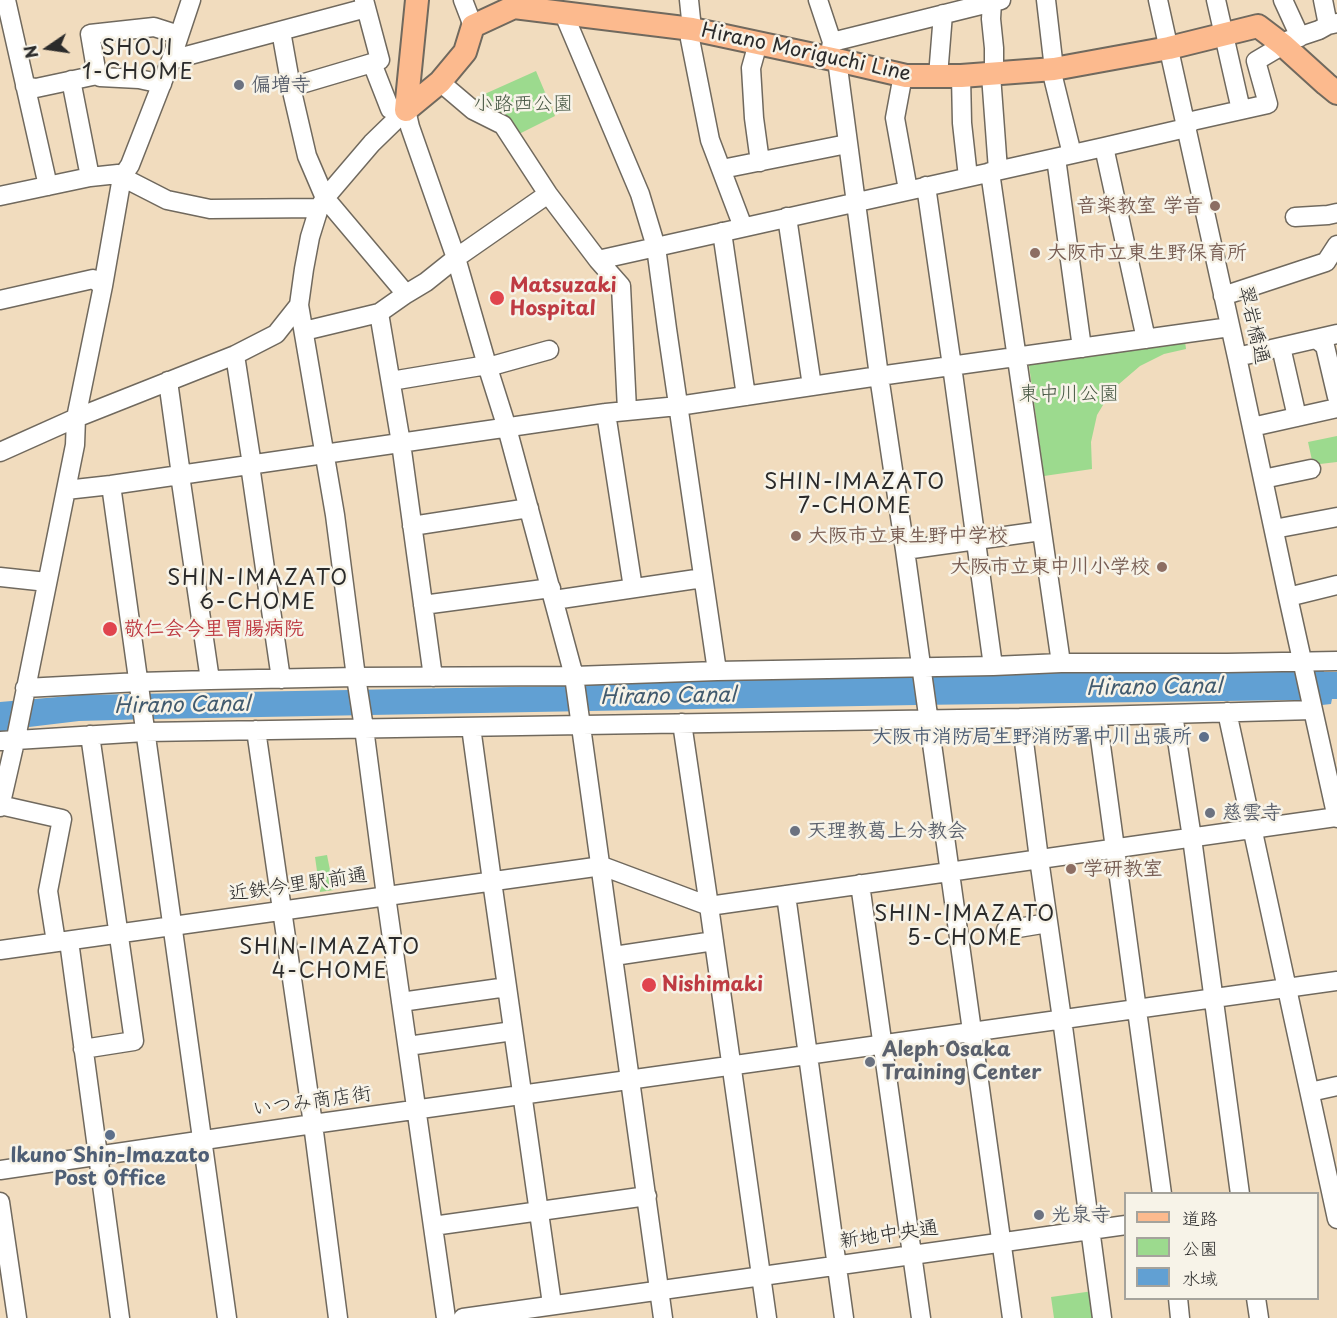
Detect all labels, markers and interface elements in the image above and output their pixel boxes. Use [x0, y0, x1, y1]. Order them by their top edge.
north arrow [18, 18, 78, 78]
street label: Hirano Moriguchi Line [699, 19, 913, 87]
district label: SHOJI 1-CHOME [82, 36, 194, 86]
text: N [17, 43, 44, 61]
place label: 偏増寺 [251, 73, 311, 97]
marker: 偏増寺 [232, 78, 246, 92]
park label: 小路西公園 [473, 92, 573, 116]
place label: 音楽教室 学音 [1077, 194, 1203, 218]
marker: 音楽教室 学音 [1208, 199, 1222, 213]
place label: 大阪市立東生野保育所 [1047, 241, 1247, 265]
marker: 大阪市立東生野保育所 [1028, 246, 1042, 260]
place label: Matsuzaki Hospital [510, 274, 616, 321]
street label: 翠岩橋通 [1232, 283, 1274, 367]
marker: Matsuzaki Hospital [488, 289, 506, 307]
park label: 東中川公園 [1019, 382, 1119, 406]
district label: SHIN-IMAZATO 7-CHOME [764, 470, 946, 520]
place label: 大阪市立東生野中学校 [808, 524, 1008, 548]
marker: 大阪市立東生野中学校 [789, 529, 803, 543]
place label: 大阪市立東中川小学校 [950, 555, 1150, 579]
marker: 大阪市立東中川小学校 [1155, 560, 1169, 574]
district label: SHIN-IMAZATO 6-CHOME [167, 566, 349, 616]
place label: 敬仁会今里胃腸病院 [124, 617, 304, 641]
marker: 敬仁会今里胃腸病院 [101, 620, 119, 638]
water label: Hirano Canal [1086, 674, 1222, 702]
water label: Hirano Canal [600, 683, 736, 711]
water label: Hirano Canal [114, 692, 250, 720]
place label: 大阪市消防局生野消防署中川出張所 [872, 725, 1192, 749]
marker: 大阪市消防局生野消防署中川出張所 [1197, 730, 1211, 744]
place label: 慈雲寺 [1222, 801, 1282, 825]
marker: 慈雲寺 [1203, 806, 1217, 820]
place label: 天理教葛上分教会 [807, 819, 967, 843]
marker: 天理教葛上分教会 [788, 824, 802, 838]
place label: 学研教室 [1083, 857, 1163, 881]
marker: 学研教室 [1064, 862, 1078, 876]
street label: 近鉄今里駅前通 [227, 863, 369, 907]
district label: SHIN-IMAZATO 5-CHOME [874, 902, 1056, 952]
district label: SHIN-IMAZATO 4-CHOME [239, 935, 421, 985]
place label: Nishimaki [662, 973, 763, 997]
marker: Nishimaki [640, 976, 658, 994]
place label: Aleph Osaka Training Center [882, 1038, 1041, 1085]
marker: Aleph Osaka Training Center [863, 1055, 877, 1069]
street label: いつみ商店街 [251, 1082, 373, 1122]
marker: Ikuno Shin-Imazato Post Office [103, 1128, 117, 1142]
place label: Ikuno Shin-Imazato Post Office [10, 1144, 210, 1191]
legend [1124, 1192, 1319, 1300]
place label: 光泉寺 [1051, 1203, 1111, 1227]
text: 道路 [1182, 1204, 1218, 1231]
marker: 光泉寺 [1032, 1208, 1046, 1222]
street label: 新地中央通 [838, 1216, 940, 1254]
text: 公園 [1182, 1234, 1218, 1261]
text: 水域 [1182, 1264, 1218, 1291]

